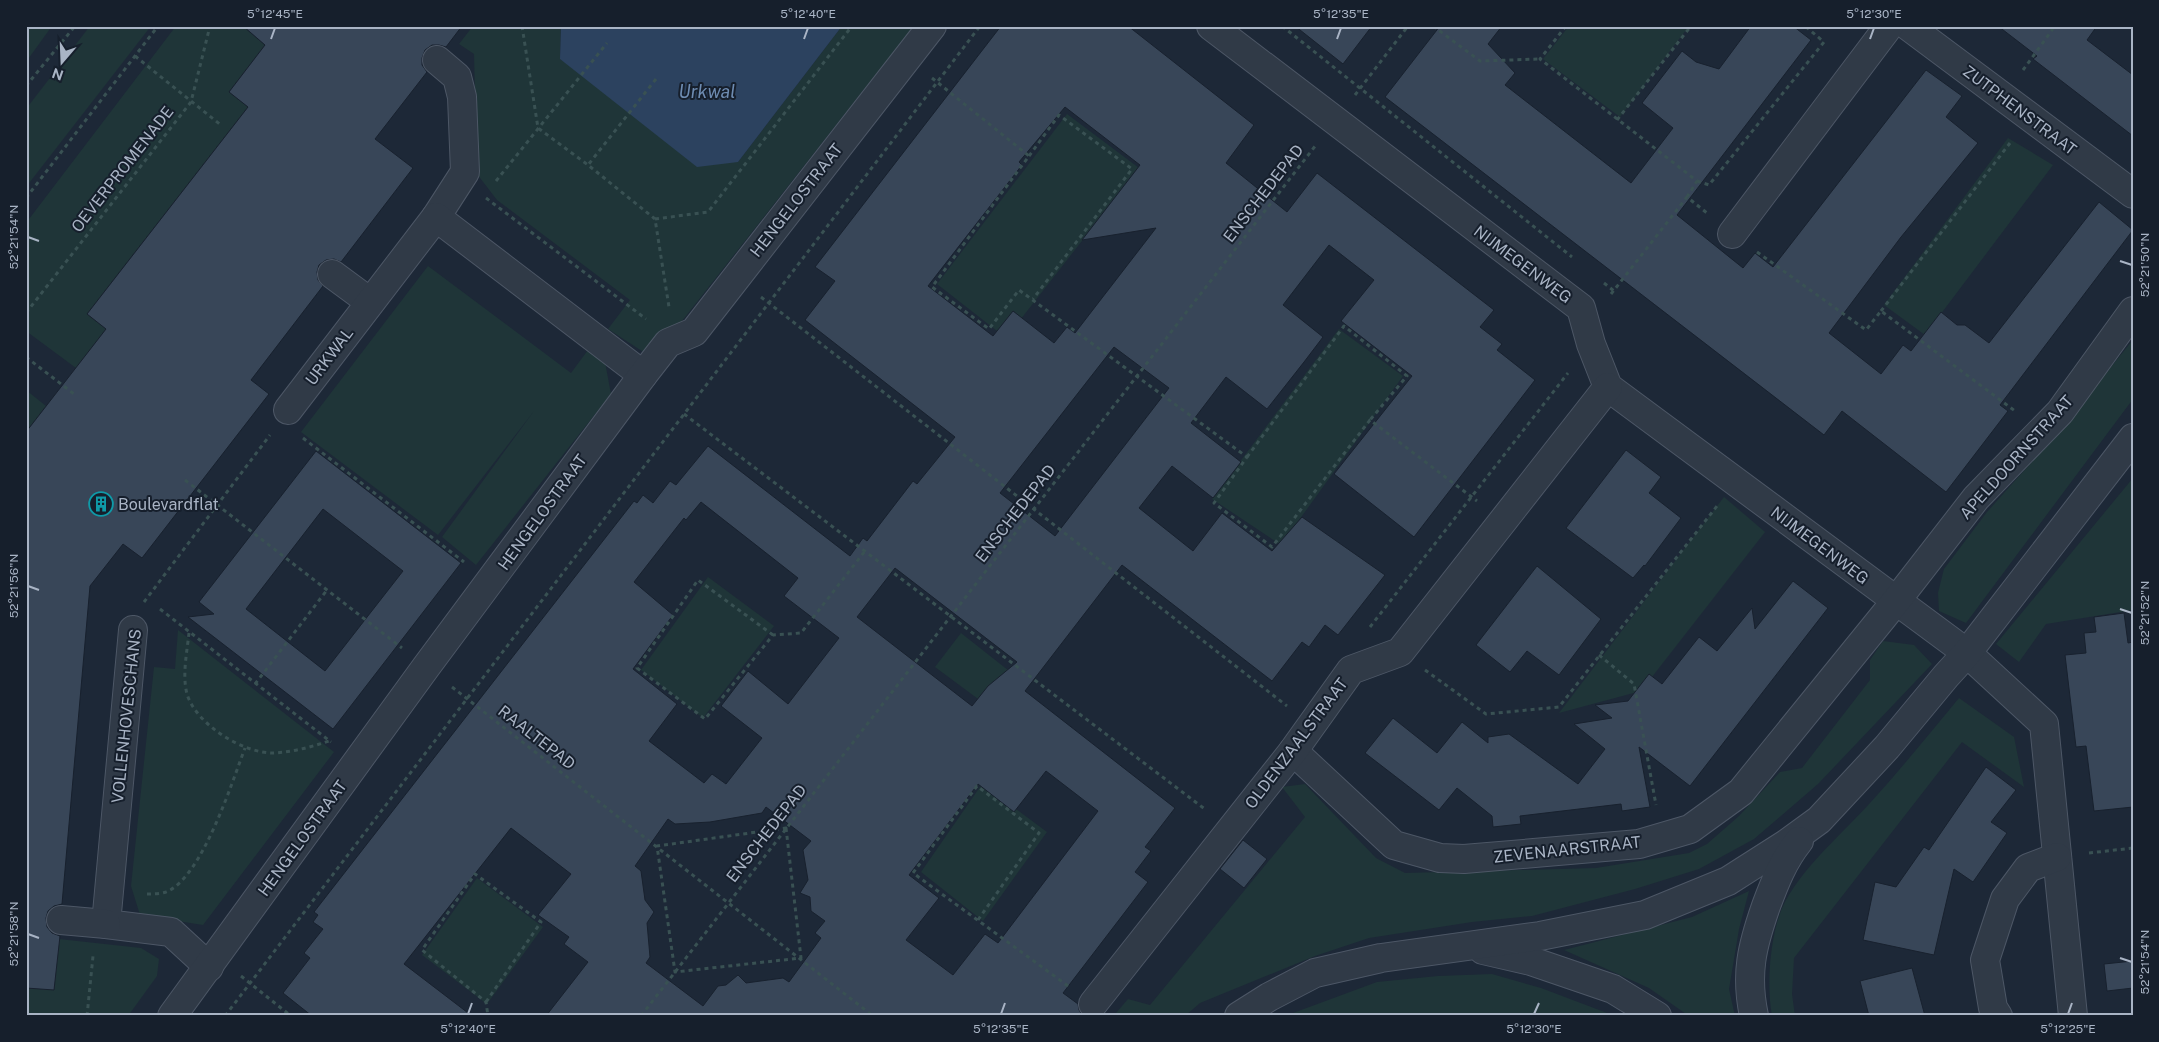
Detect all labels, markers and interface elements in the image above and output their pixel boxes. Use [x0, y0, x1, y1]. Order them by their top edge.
text: 5°12'45"E [247, 7, 303, 21]
text: 5°12'40"E [780, 7, 836, 21]
text: 5°12'35"E [1313, 7, 1369, 21]
text: 5°12'30"E [1846, 7, 1902, 21]
north arrow [38, 38, 88, 88]
street label: ZUTPHENSTRAAT [1959, 62, 2081, 160]
text: N [50, 65, 66, 84]
water label: Urkwal [679, 81, 735, 102]
street label: OEVERPROMENADE [67, 103, 177, 236]
street label: HENGELOSTRAAT [746, 139, 847, 261]
street label: ENSCHEDEPAD [1219, 141, 1307, 246]
text: 52°21'54"N [7, 205, 21, 269]
street label: NIJMEGENWEG [1470, 221, 1575, 307]
text: 52°21'50"N [2138, 233, 2152, 297]
street label: URKWAL [302, 324, 357, 389]
street label: APELDOORNSTRAAT [1956, 391, 2077, 523]
street label: HENGELOSTRAAT [494, 450, 591, 574]
street label: ENSCHEDEPAD [971, 461, 1059, 566]
building icon: Boulevardflat [88, 491, 114, 517]
place label: Boulevardflat [118, 495, 219, 514]
street label: NIJMEGENWEG [1767, 502, 1872, 588]
text: 52°21'56"N [7, 554, 21, 618]
text: 52°21'52"N [2138, 581, 2152, 645]
street label: VOLLENHOVESCHANS [108, 628, 145, 804]
street label: OLDENZAALSTRAAT [1241, 674, 1352, 812]
street label: RAALTEPAD [494, 701, 579, 773]
street label: HENGELOSTRAAT [254, 776, 351, 900]
street label: ENSCHEDEPAD [722, 781, 810, 886]
street label: ZEVENAARSTRAAT [1492, 832, 1642, 867]
text: 52°21'58"N [7, 901, 21, 967]
text: 52°21'54"N [2138, 930, 2152, 994]
text: 5°12'40"E [440, 1022, 496, 1036]
text: 5°12'35"E [973, 1022, 1029, 1036]
text: 5°12'30"E [1506, 1022, 1562, 1036]
text: 5°12'25"E [2040, 1022, 2096, 1036]

